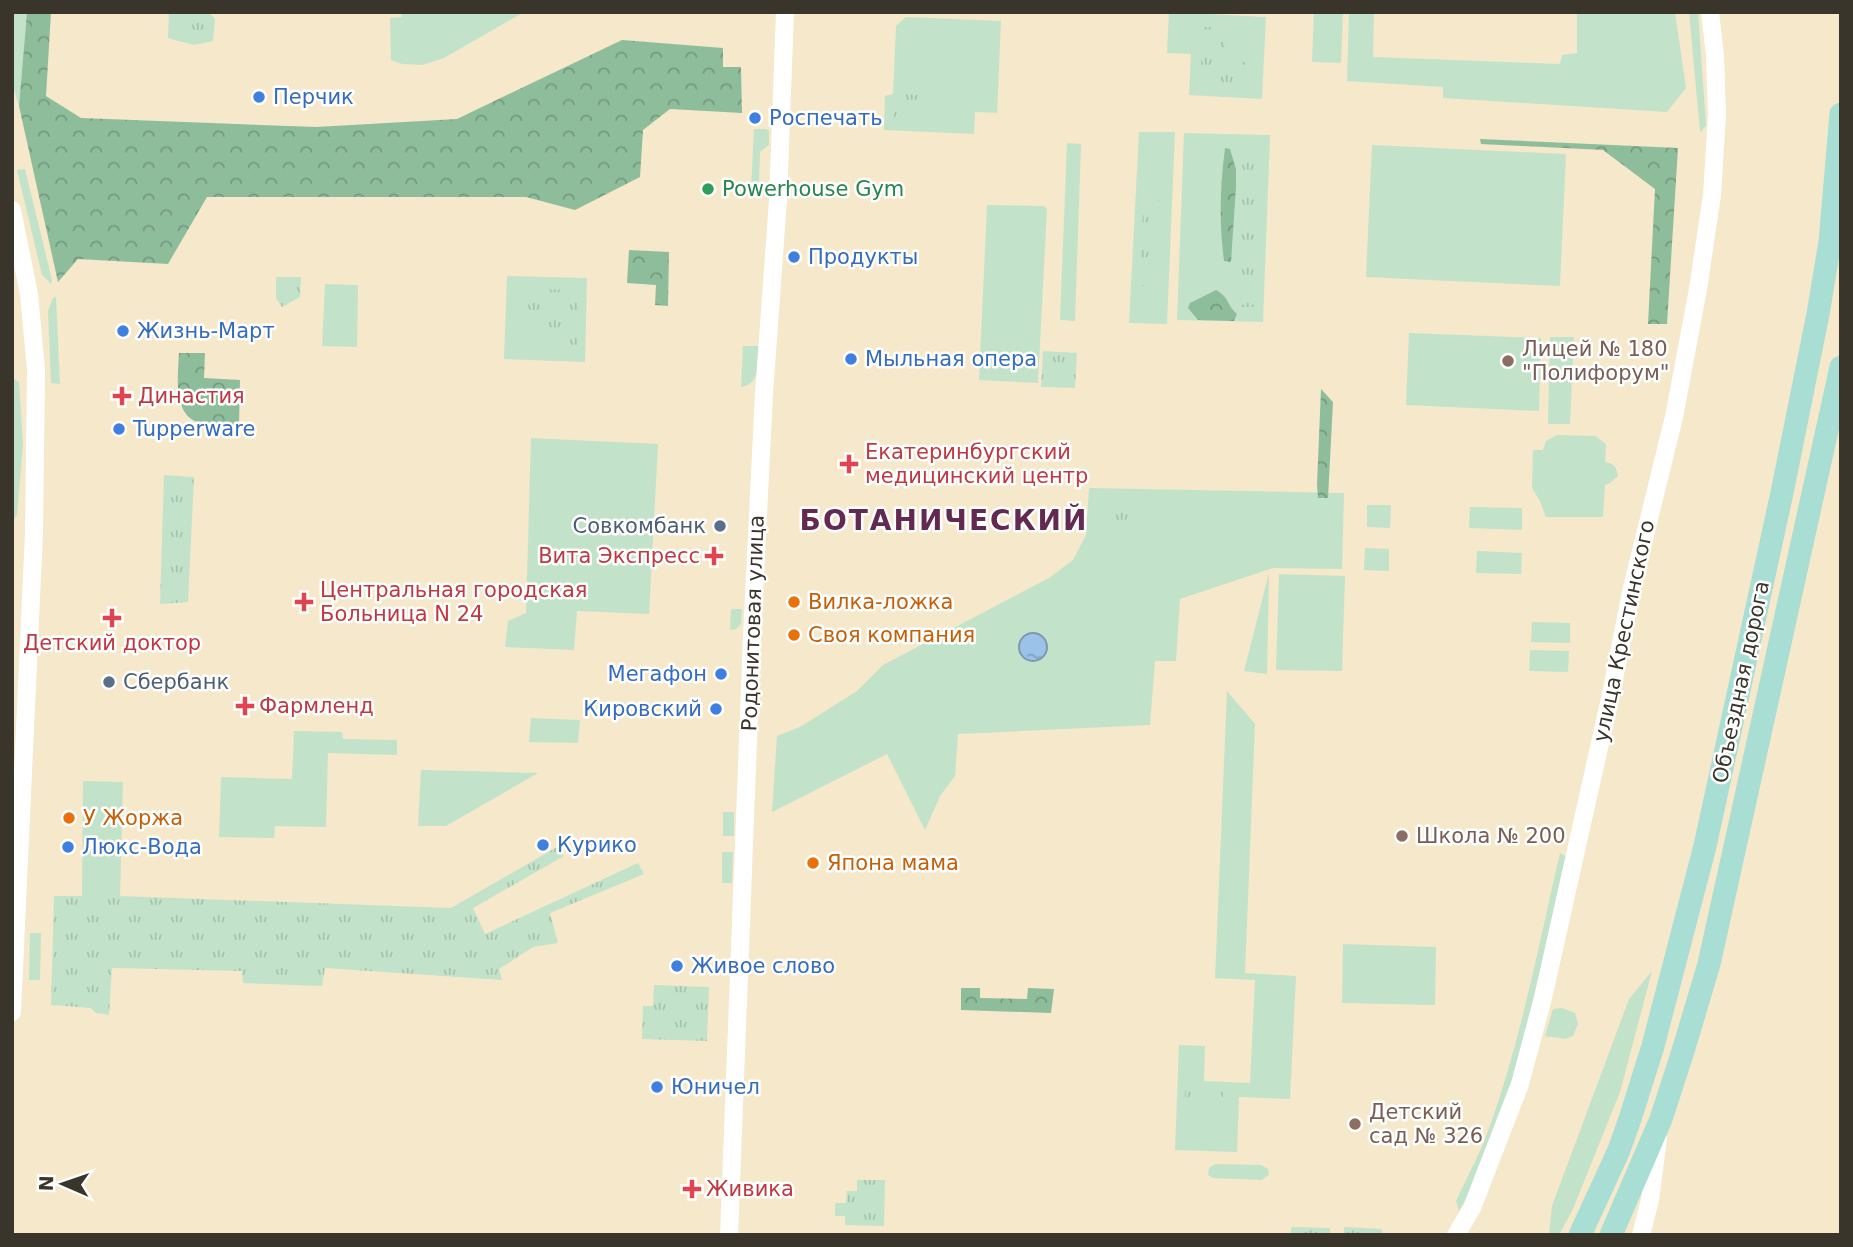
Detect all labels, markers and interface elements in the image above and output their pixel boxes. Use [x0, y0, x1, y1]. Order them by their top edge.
place label: Перчик [273, 85, 354, 109]
marker: Перчик [251, 89, 267, 105]
place label: Роспечать [769, 106, 883, 130]
marker: Роспечать [747, 110, 763, 126]
place label: Powerhouse Gym [722, 177, 904, 201]
marker: Powerhouse Gym [700, 181, 716, 197]
place label: Продукты [808, 245, 918, 269]
marker: Продукты [786, 249, 802, 265]
place label: Жизнь-Март [137, 319, 275, 343]
marker: Жизнь-Март [115, 323, 131, 339]
place label: Лицей № 180 "Полифорум" [1522, 337, 1669, 385]
place label: Мыльная опера [865, 347, 1037, 371]
marker: Мыльная опера [843, 351, 859, 367]
marker: Лицей № 180 "Полифорум" [1500, 353, 1516, 369]
place label: Династия [138, 384, 245, 408]
marker: Династия [112, 386, 132, 406]
place label: Tupperware [132, 417, 255, 441]
marker: Tupperware [111, 421, 127, 437]
place label: Екатеринбургский медицинский центр [865, 440, 1088, 488]
marker: Екатеринбургский медицинский центр [839, 454, 859, 474]
district label: БОТАНИЧЕСКИЙ [800, 503, 1088, 537]
place label: Совкомбанк [573, 514, 706, 538]
street label: Родонитовая улица [737, 514, 769, 732]
marker: Совкомбанк [712, 518, 728, 534]
street label: улица Крестинского [1589, 518, 1659, 744]
place label: Вита Экспресс [538, 544, 700, 568]
marker: Вита Экспресс [706, 548, 722, 564]
place label: Центральная городская Больница N 24 [320, 578, 587, 626]
street label: Объездная дорога [1708, 579, 1774, 785]
place label: Вилка-ложка [808, 590, 953, 614]
marker: Центральная городская Больница N 24 [294, 592, 314, 612]
marker: Вилка-ложка [786, 594, 802, 610]
marker: Детский доктор [102, 608, 122, 628]
place label: Своя компания [808, 623, 975, 647]
marker: Своя компания [786, 627, 802, 643]
place label: Детский доктор [23, 631, 201, 655]
place label: Мегафон [608, 662, 707, 686]
marker: Мегафон [713, 666, 729, 682]
place label: Сбербанк [123, 670, 229, 694]
marker: Сбербанк [101, 674, 117, 690]
place label: Фармленд [259, 694, 374, 718]
place label: Кировский [583, 697, 702, 721]
marker: Фармленд [237, 698, 253, 714]
marker: Кировский [708, 701, 724, 717]
place label: У Жоржа [83, 806, 183, 830]
marker: У Жоржа [61, 810, 77, 826]
place label: Школа № 200 [1416, 824, 1566, 848]
marker: Школа № 200 [1394, 828, 1410, 844]
place label: Курико [557, 833, 637, 857]
place label: Люкс-Вода [82, 835, 202, 859]
marker: Курико [535, 837, 551, 853]
marker: Люкс-Вода [60, 839, 76, 855]
place label: Япона мама [827, 851, 959, 875]
marker: Япона мама [805, 855, 821, 871]
place label: Живое слово [691, 954, 835, 978]
marker: Живое слово [669, 958, 685, 974]
place label: Юничел [671, 1075, 760, 1099]
marker: Юничел [649, 1079, 665, 1095]
place label: Детский сад № 326 [1369, 1100, 1483, 1148]
marker: Детский сад № 326 [1347, 1116, 1363, 1132]
north arrow [28, 1149, 98, 1219]
text: N [35, 1175, 57, 1192]
place label: Живика [706, 1177, 794, 1201]
marker: Живика [684, 1181, 700, 1197]

